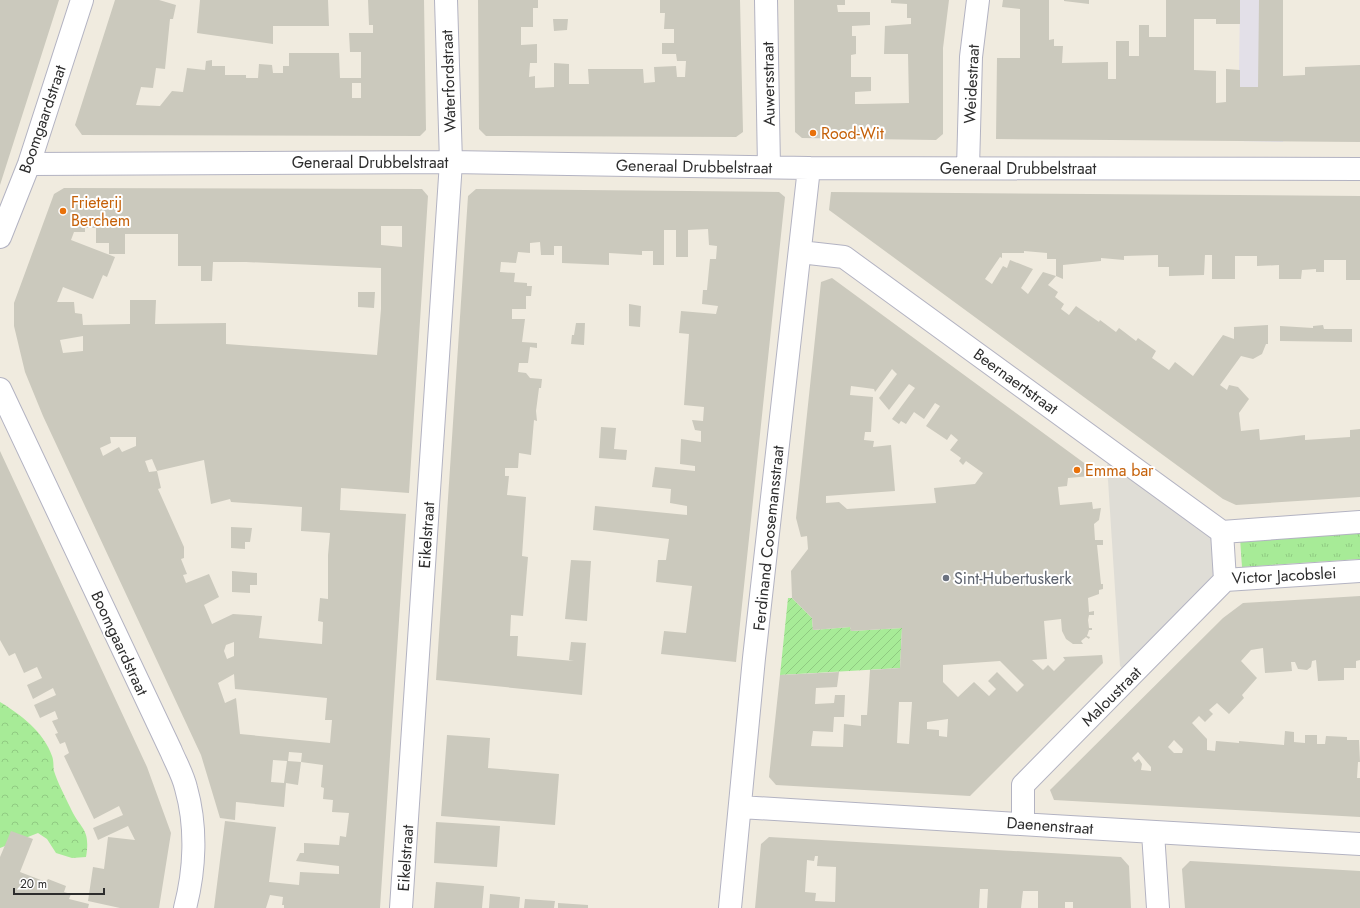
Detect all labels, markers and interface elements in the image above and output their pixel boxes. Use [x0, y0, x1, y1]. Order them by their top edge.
street label: Waterfordstraat [435, 29, 462, 133]
street label: Auwersstraat [756, 41, 781, 126]
street label: Weidestraat [958, 44, 985, 124]
street label: Boomgaardstraat [13, 62, 72, 176]
place label: Rood-Wit [821, 122, 884, 145]
marker: Rood-Wit [808, 128, 818, 138]
street label: Generaal Drubbelstraat [292, 151, 448, 174]
street label: Generaal Drubbelstraat [616, 154, 773, 179]
street label: Generaal Drubbelstraat [940, 157, 1096, 180]
place label: Frieterij Berchem [71, 191, 130, 232]
marker: Frieterij Berchem [58, 206, 68, 216]
street label: Beernaertstraat [969, 343, 1063, 420]
street label: Ferdinand Coosemansstraat [747, 444, 790, 632]
place label: Emma bar [1085, 459, 1154, 482]
marker: Emma bar [1072, 465, 1082, 475]
street label: Eikelstraat [413, 501, 440, 569]
street label: Victor Jacobslei [1231, 561, 1337, 590]
place label: Sint-Hubertuskerk [954, 567, 1072, 590]
marker: Sint-Hubertuskerk [941, 573, 951, 583]
street label: Boomgaardstraat [85, 587, 154, 699]
street label: Maloustraat [1076, 661, 1147, 732]
street label: Daenenstraat [1006, 811, 1094, 840]
street label: Eikelstraat [392, 824, 419, 892]
scale bar [14, 870, 104, 896]
text: 20 m [20, 875, 47, 893]

